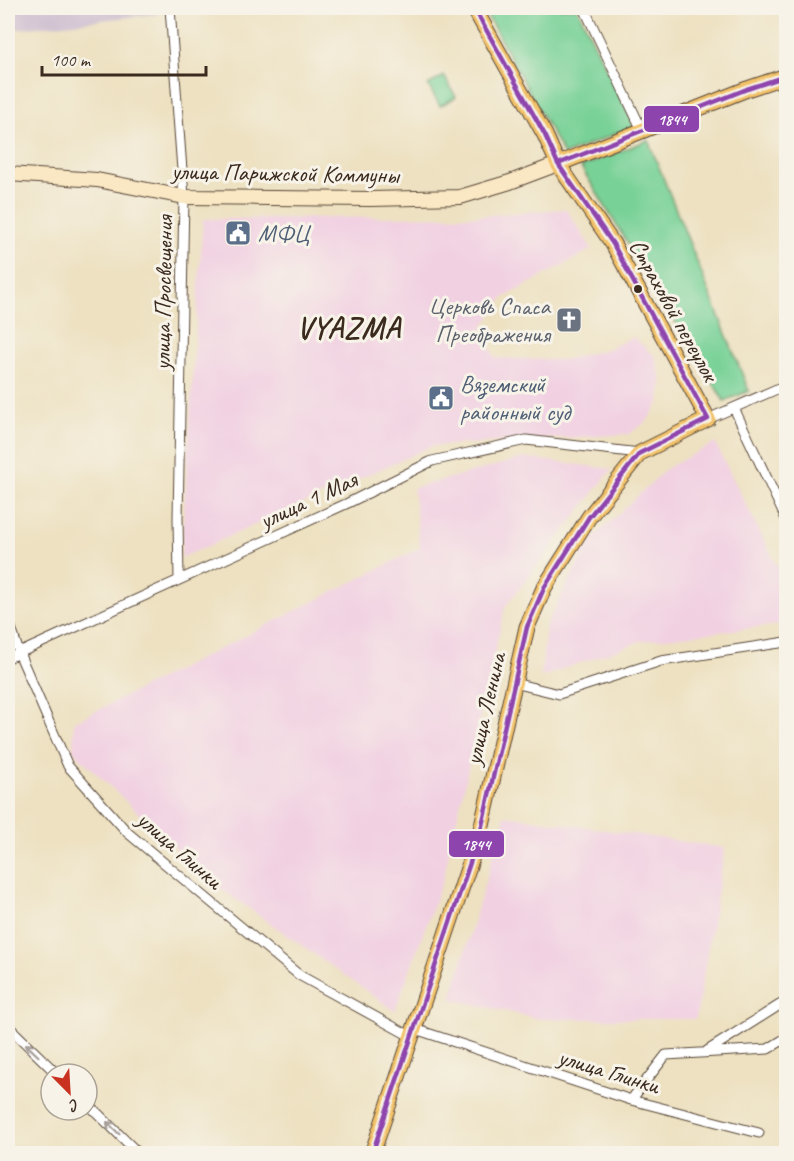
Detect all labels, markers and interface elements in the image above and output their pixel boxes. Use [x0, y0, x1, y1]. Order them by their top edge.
scale bar [42, 39, 206, 77]
text: 100 m [51, 49, 92, 71]
line badge: 1844 [643, 105, 700, 133]
text: 1844 [658, 110, 688, 130]
street label: улица Парижской Коммуны [169, 156, 401, 190]
street label: улица Просвещения [147, 214, 179, 373]
public building icon: МФЦ [223, 218, 253, 248]
place label: МФЦ [258, 218, 311, 248]
street label: Страховой переулок [623, 234, 726, 388]
unlabelled marker [632, 283, 644, 295]
place label: Церковь Спаса Преображения [429, 291, 552, 349]
church icon: Церковь Спаса Преображения [554, 305, 584, 335]
district label: VYAZMA [297, 309, 403, 347]
place label: Вяземский районный суд [460, 369, 572, 427]
public building icon: Вяземский районный суд [426, 383, 456, 413]
street label: улица 1 Мая [253, 464, 363, 536]
street label: улица Ленина [457, 648, 513, 770]
street label: улица Глинки [129, 803, 230, 896]
line badge: 1844 [448, 830, 505, 858]
text: 1844 [462, 835, 492, 855]
street label: улица Глинки [553, 1041, 665, 1101]
one-way arrow [25, 1042, 40, 1057]
north arrow [39, 1062, 99, 1122]
text: С [65, 1094, 82, 1116]
one-way arrow [106, 1121, 121, 1135]

